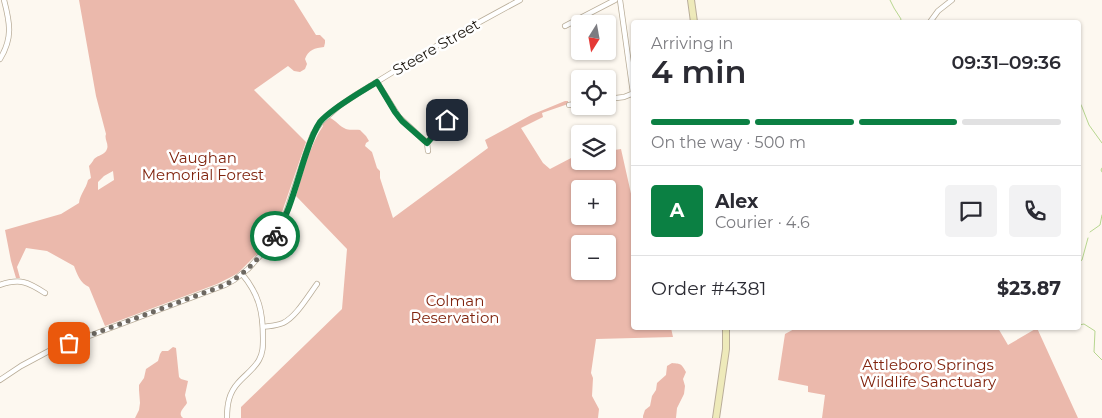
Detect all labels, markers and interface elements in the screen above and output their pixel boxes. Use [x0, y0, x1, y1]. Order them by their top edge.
street label: Steere Street [389, 14, 483, 80]
north arrow [571, 15, 616, 60]
map controls [571, 15, 616, 280]
text: Arriving in [651, 34, 733, 53]
text: 09:31–09:36 [951, 51, 1061, 74]
text: 4 min [651, 52, 746, 91]
button: locate [571, 70, 616, 115]
pin [426, 99, 468, 141]
icon: home [433, 106, 461, 134]
button: layers [571, 125, 616, 170]
text: On the way · 500 m [651, 133, 806, 152]
park label: Vaughan Memorial Forest [142, 148, 264, 184]
button: + [571, 180, 616, 225]
button: chat [945, 185, 997, 237]
button: phone [1009, 185, 1061, 237]
text: Alex [715, 190, 758, 213]
text: A [670, 199, 684, 222]
courier [250, 211, 300, 261]
text: Courier · 4.6 [715, 213, 810, 232]
icon: bike [261, 222, 289, 250]
button: − [571, 235, 616, 280]
text: Order #4381 [651, 277, 766, 300]
text: $23.87 [997, 277, 1061, 300]
park label: Colman Reservation [411, 291, 499, 327]
pin [48, 322, 90, 364]
icon: bag [55, 329, 83, 357]
park label: Attleboro Springs Wildlife Sanctuary [860, 355, 997, 391]

